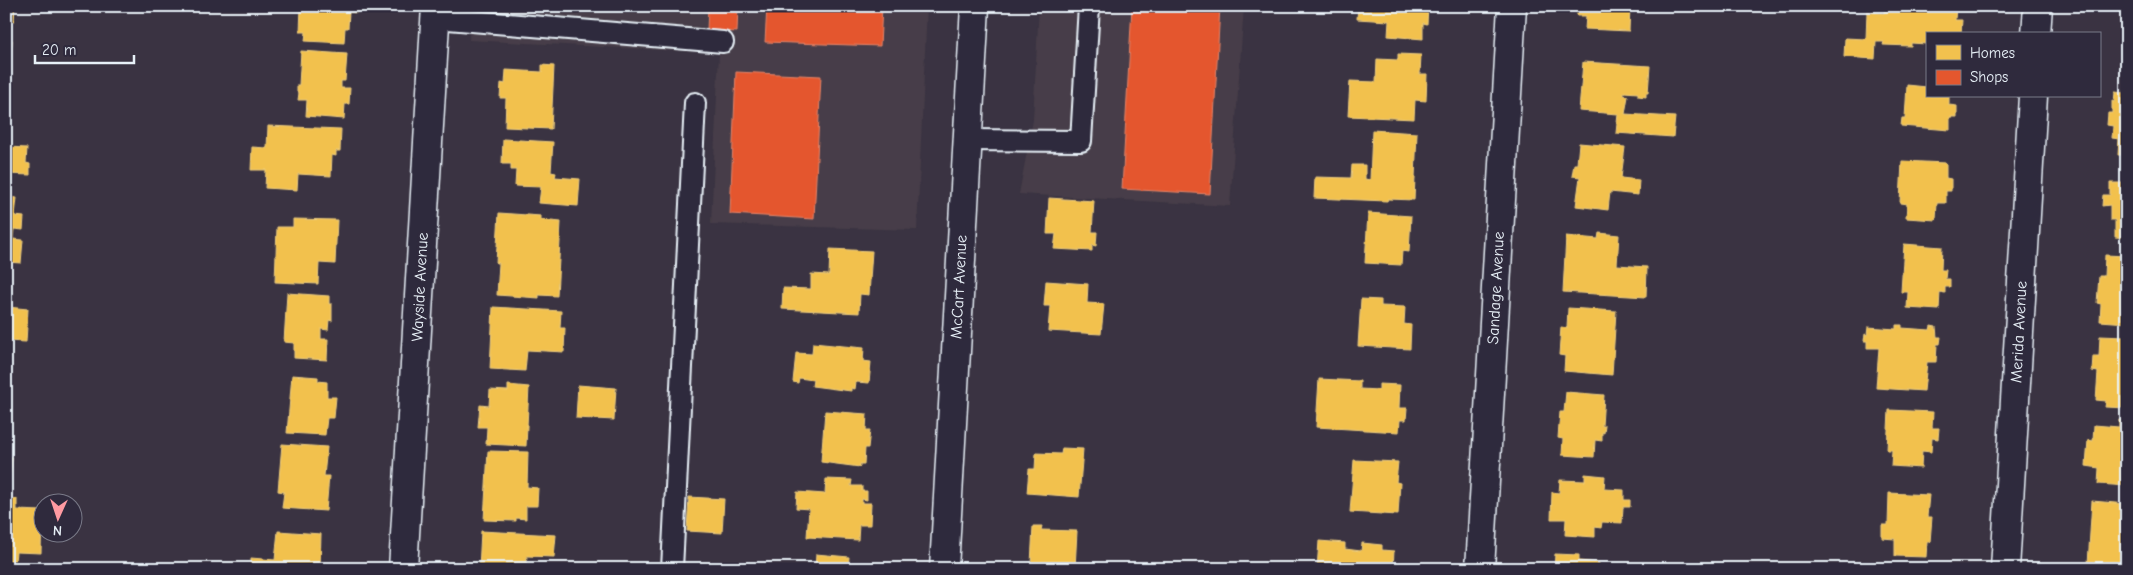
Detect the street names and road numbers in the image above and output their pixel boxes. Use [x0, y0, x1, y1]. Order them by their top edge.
street label: Sandage Avenue [1484, 231, 1508, 345]
street label: Wayside Avenue [408, 232, 432, 342]
street label: McCart Avenue [947, 234, 971, 340]
street label: Merida Avenue [2007, 280, 2031, 384]

